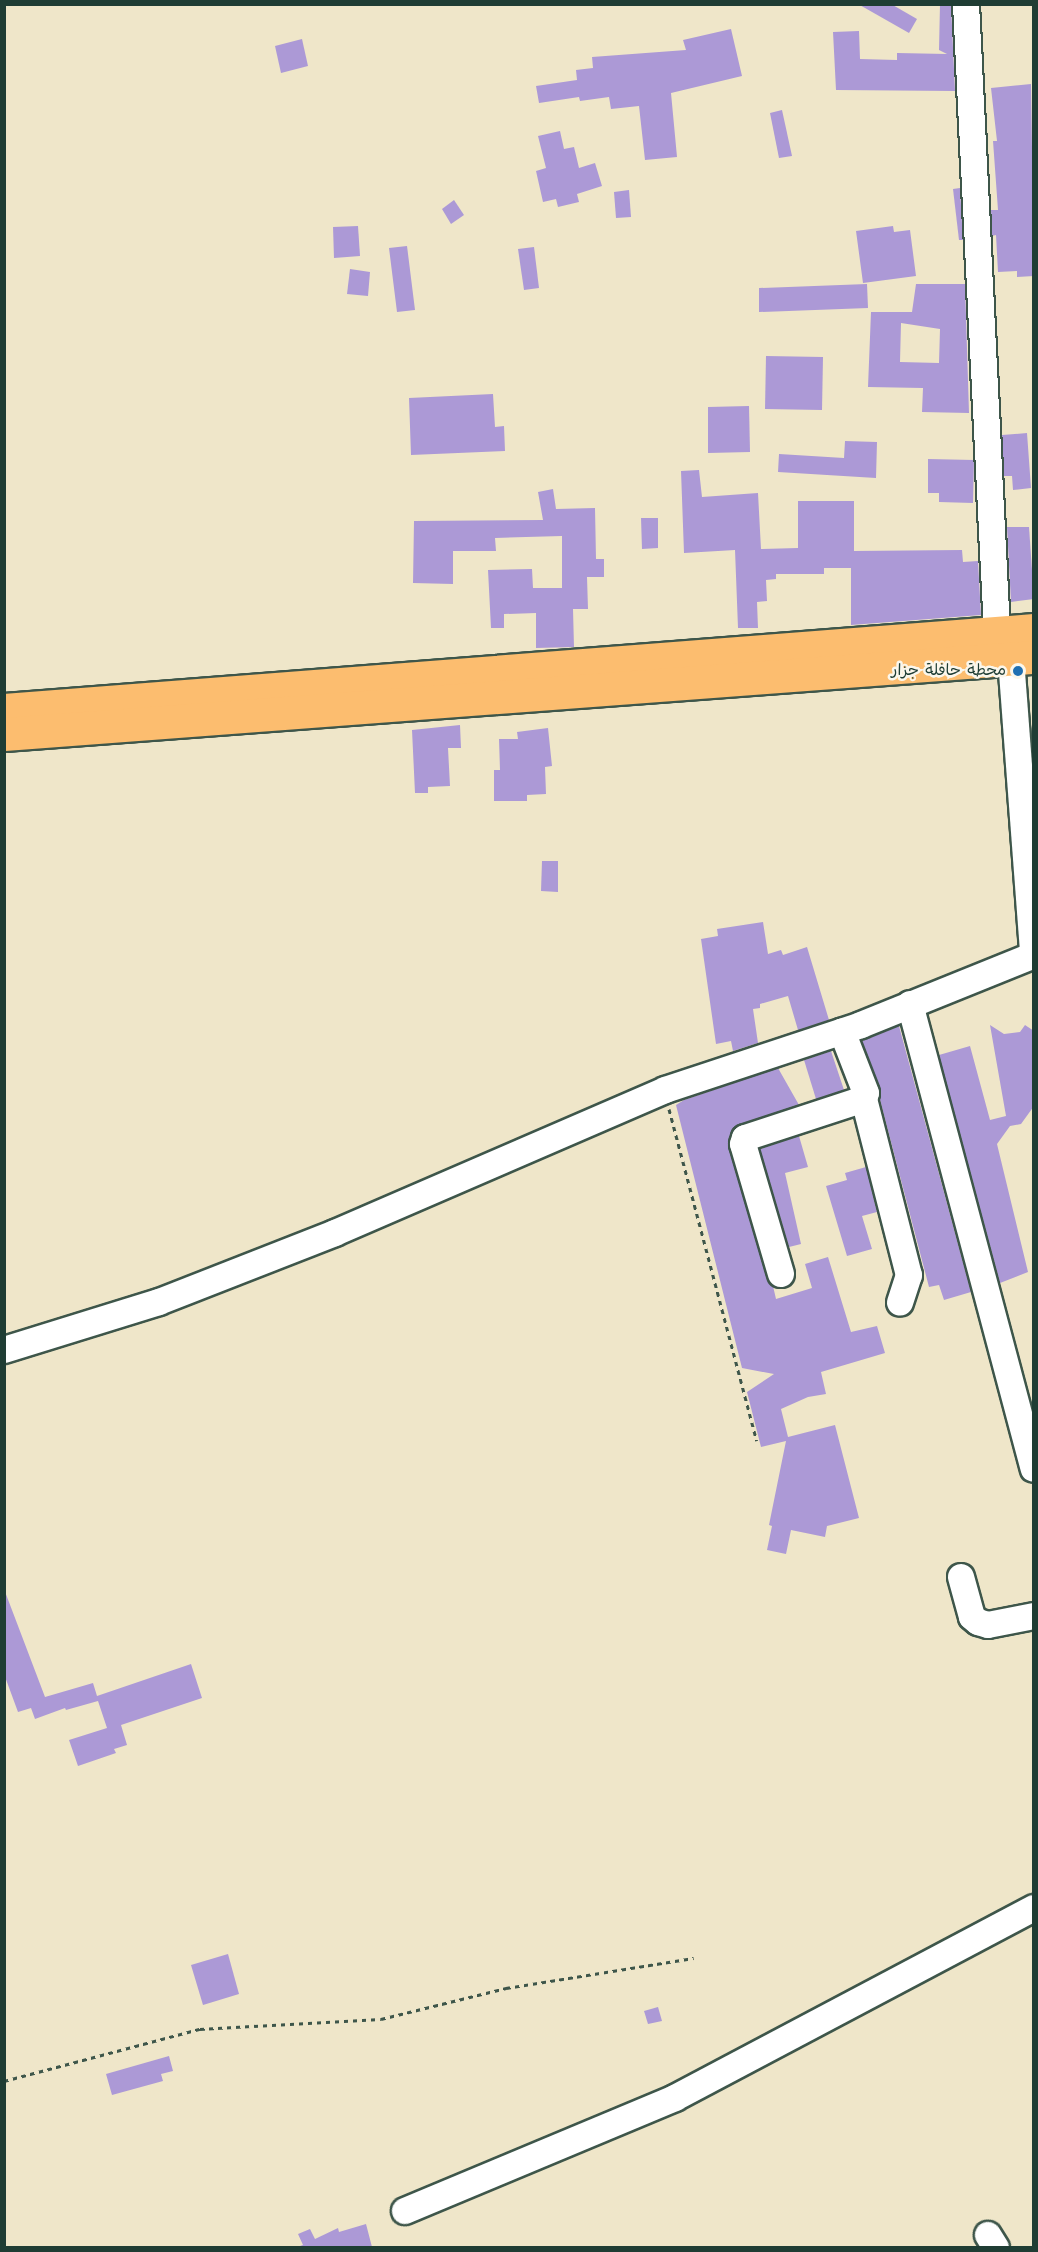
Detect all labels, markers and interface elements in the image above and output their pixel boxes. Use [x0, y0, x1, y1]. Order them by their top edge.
place label: محطة حافلة جزار [891, 661, 1006, 681]
marker: محطة حافلة جزار [1011, 664, 1025, 678]

